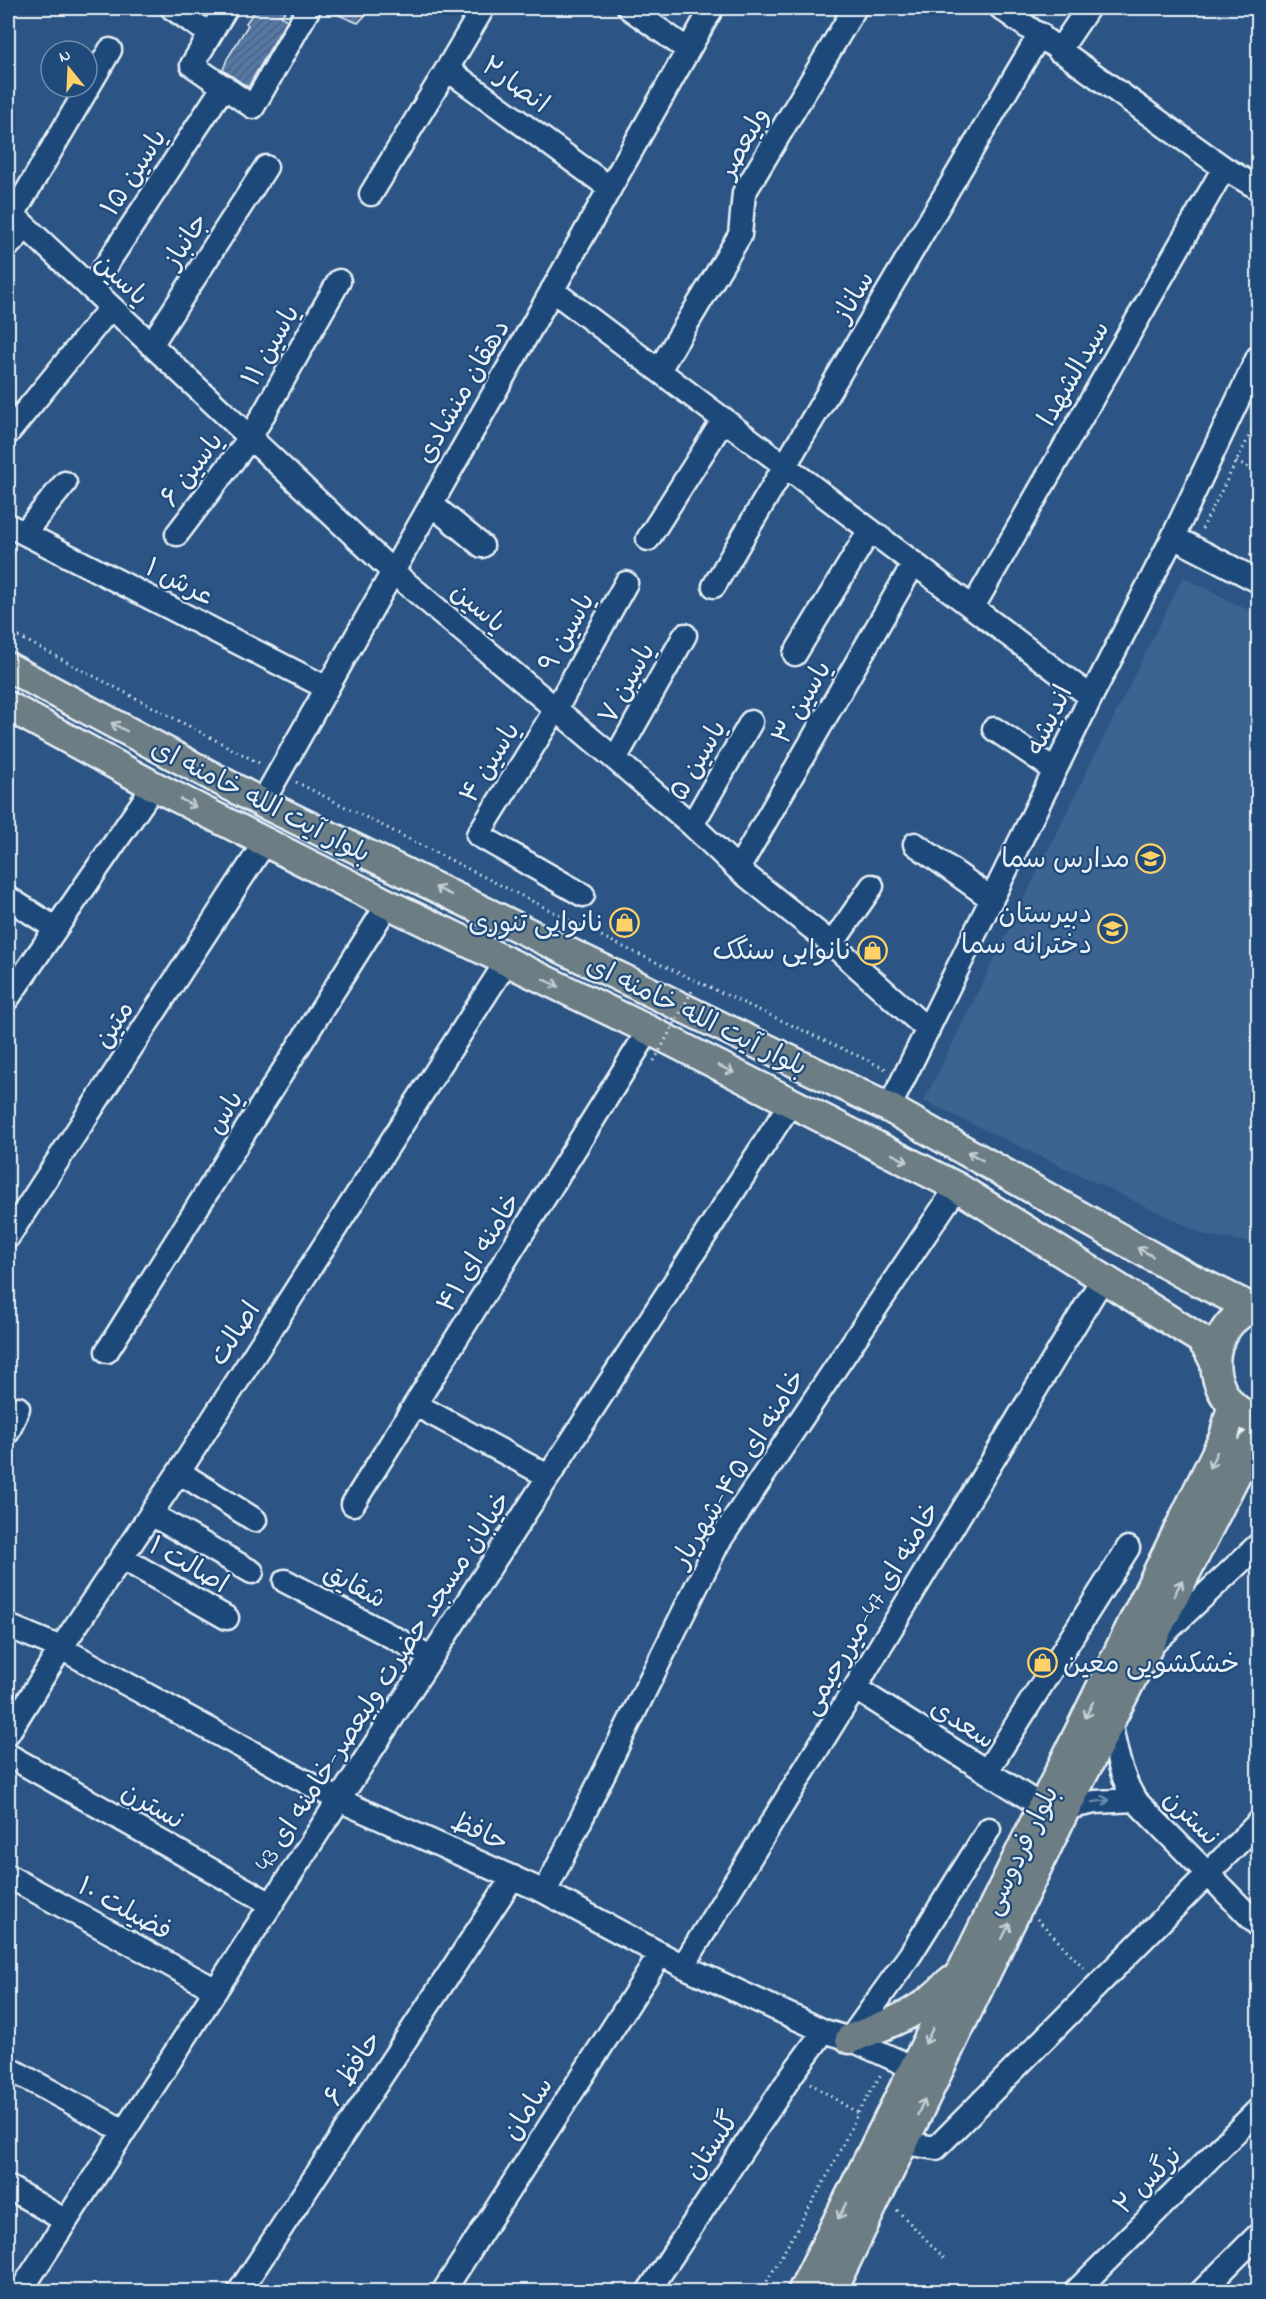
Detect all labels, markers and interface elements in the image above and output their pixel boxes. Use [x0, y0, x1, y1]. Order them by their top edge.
north arrow [39, 39, 99, 99]
text: N [56, 43, 74, 70]
street label: انصار۲ [472, 48, 557, 124]
street label: ولیعصر [709, 100, 781, 188]
street label: یاسین ۱۵ [92, 122, 178, 225]
street label: جانباز [153, 206, 220, 279]
street label: یاسین [84, 245, 156, 316]
street label: ساناز [824, 264, 886, 332]
street label: یاسین ۱۱ [233, 298, 311, 394]
street label: دهقان منشادی [407, 313, 521, 472]
street label: سیدالشهدا [1029, 314, 1121, 434]
street label: یاسین ۶ [152, 425, 234, 516]
street label: عرش ۱ [138, 549, 220, 617]
street label: یاسین [441, 574, 514, 644]
street label: یاسین ۹ [530, 586, 606, 680]
street label: یاسین ۷ [590, 636, 667, 732]
street label: یاسین ۳ [763, 654, 843, 753]
street label: اندیشه [1016, 679, 1084, 763]
street label: یاسین ۵ [660, 713, 738, 809]
street label: یاسین ۴ [451, 715, 531, 812]
one-way arrow [111, 721, 129, 732]
street label: بلوار آیت الله خامنه ای [143, 730, 376, 874]
one-way arrow [179, 798, 197, 809]
place label: مدارس سما [1001, 841, 1130, 880]
school or university icon: مدارس سما [1135, 842, 1167, 874]
one-way arrow [435, 885, 453, 897]
place label: دبیرستان دخترانه سما [961, 896, 1092, 966]
place label: نانوایی تنوری [468, 905, 604, 944]
shop icon: نانوایی تنوری [609, 906, 641, 938]
school or university icon: دبیرستان دخترانه سما [1097, 913, 1129, 945]
place label: نانوایی سنگک [712, 933, 852, 972]
shop icon: نانوایی سنگک [857, 934, 889, 966]
street label: بلوار آیت الله خامنه ای [579, 947, 813, 1088]
one-way arrow [542, 977, 560, 989]
street label: متین [85, 994, 145, 1057]
one-way arrow [717, 1064, 735, 1075]
street label: یاس [198, 1084, 255, 1143]
one-way arrow [966, 1150, 984, 1161]
one-way arrow [891, 1152, 909, 1164]
street label: خامنه ای ۴۱ [428, 1186, 532, 1321]
one-way arrow [1136, 1246, 1154, 1257]
street label: اصالت [201, 1294, 272, 1374]
street label: خامنه ای ۴۵-شهریار [662, 1363, 817, 1578]
one-way arrow [1206, 1451, 1218, 1469]
street label: خیابان مسجد حضرت ولیعصر-خامنه ای 43 [246, 1484, 522, 1880]
street label: خامنه ای 47-میررحیمی [793, 1495, 951, 1724]
street label: اصالت ۱ [140, 1528, 235, 1605]
street label: شقایق [315, 1554, 392, 1620]
one-way arrow [1173, 1579, 1185, 1597]
place label: خشکشویی معین [1063, 1646, 1239, 1685]
shop icon: خشکشویی معین [1026, 1647, 1058, 1679]
street label: سعدی [922, 1690, 1002, 1760]
one-way arrow [1082, 1701, 1094, 1719]
street label: نسترن [113, 1774, 191, 1841]
street label: بلوار فردوسی [974, 1780, 1070, 1922]
street label: نسترن [1153, 1781, 1228, 1856]
one-way arrow [1090, 1796, 1110, 1807]
street label: حافظ [444, 1803, 514, 1863]
street label: فضیلت ۱۰ [69, 1868, 178, 1952]
one-way arrow [1001, 1923, 1012, 1941]
street label: حافظ ۶ [315, 2024, 393, 2115]
one-way arrow [923, 2027, 935, 2045]
street label: سامان [494, 2070, 564, 2149]
one-way arrow [916, 2098, 928, 2116]
street label: گلستان [676, 2104, 750, 2189]
street label: نرگس ۲ [1106, 2139, 1192, 2225]
one-way arrow [836, 2201, 848, 2219]

